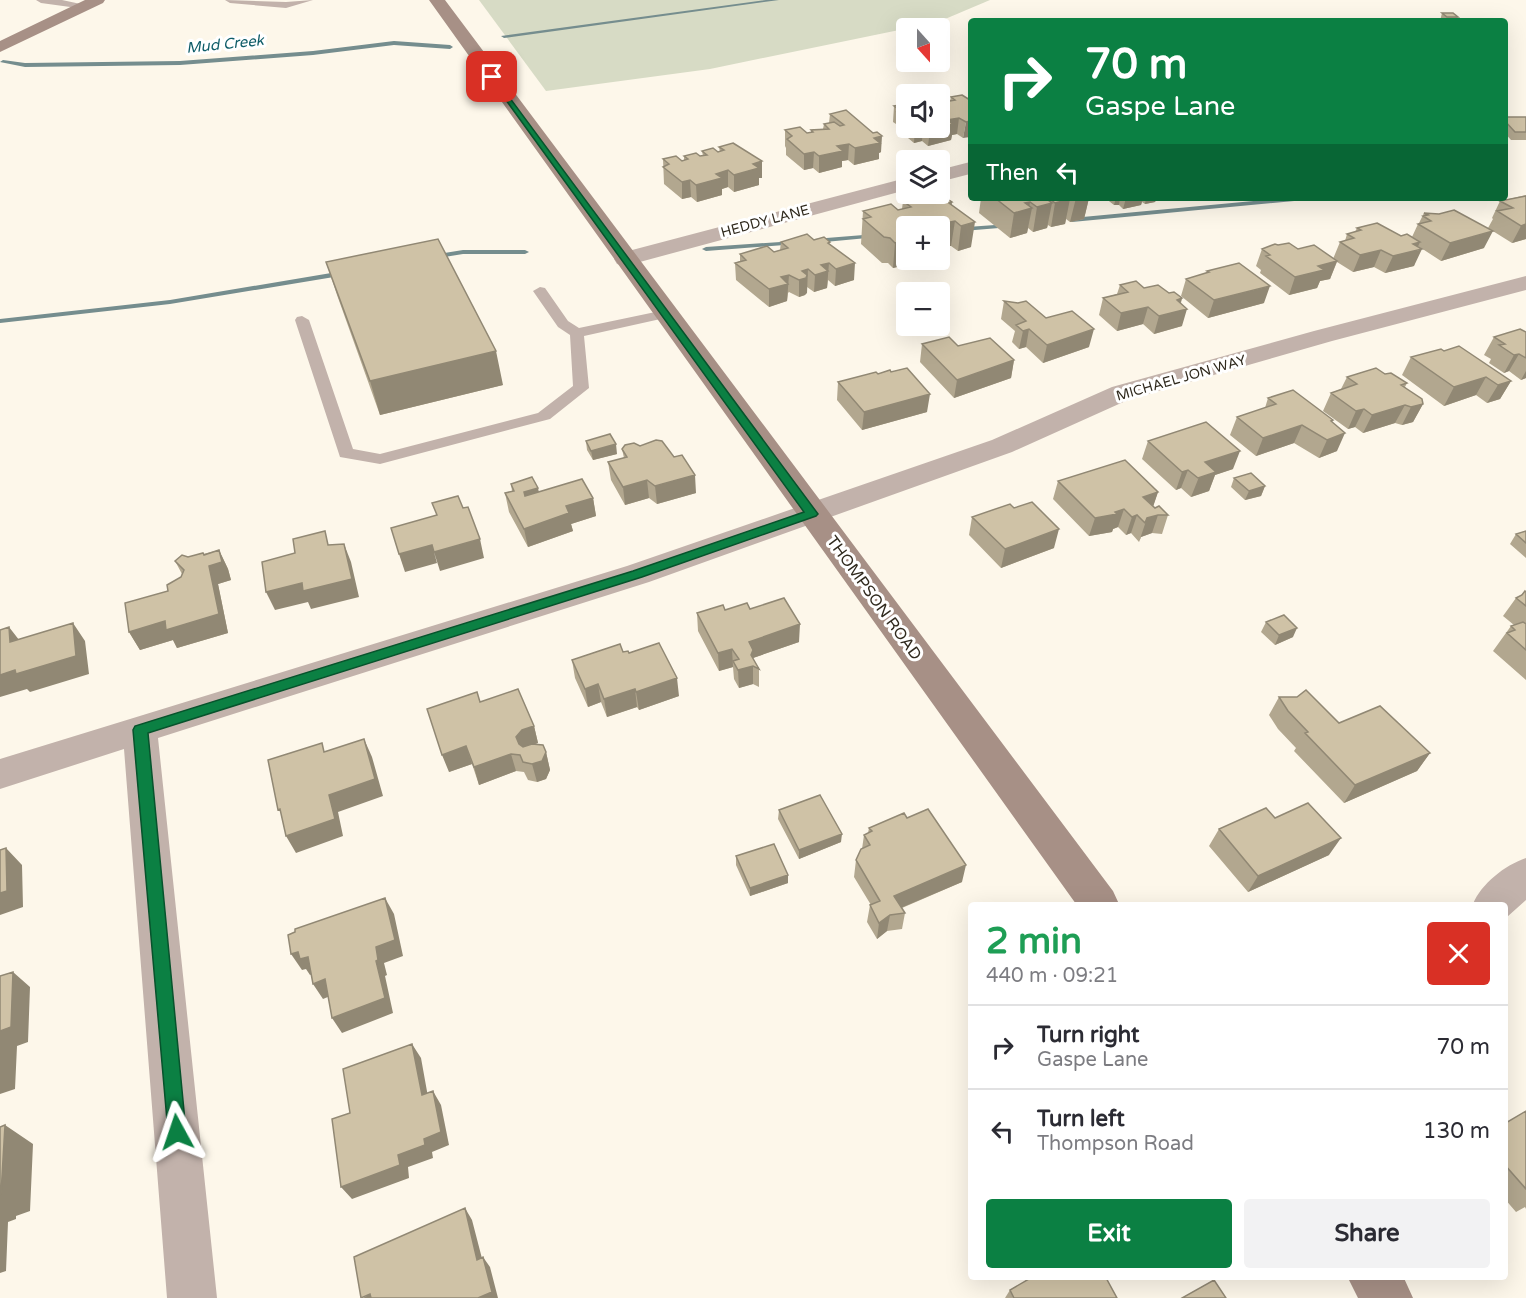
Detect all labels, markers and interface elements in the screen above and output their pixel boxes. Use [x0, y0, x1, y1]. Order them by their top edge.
north arrow [896, 18, 950, 72]
map controls [896, 18, 950, 336]
water label: Mud Creek [185, 31, 266, 57]
text: 70 m [1085, 39, 1187, 90]
icon: right [986, 42, 1064, 120]
pin [466, 51, 517, 102]
icon: arrive [475, 60, 508, 93]
button: sound [896, 84, 950, 138]
text: Gaspe Lane [1085, 90, 1235, 123]
button: layers [896, 150, 950, 204]
icon: left [1051, 156, 1084, 189]
text: Then [986, 160, 1039, 186]
street label: HEDDY LANE [719, 201, 811, 241]
button: + [896, 216, 950, 270]
button: − [896, 282, 950, 336]
street label: MICHAEL JON WAY [1114, 351, 1248, 405]
street label: THOMPSON ROAD [822, 532, 926, 664]
text: 2 min [986, 920, 1082, 963]
button: close [1427, 922, 1490, 985]
text: 440 m · 09:21 [986, 964, 1118, 988]
text: Turn right [1037, 1022, 1139, 1048]
icon: right [986, 1031, 1019, 1064]
text: 70 m [1436, 1034, 1490, 1060]
text: Gaspe Lane [1037, 1048, 1148, 1072]
position arrow [145, 1100, 209, 1164]
text: Turn left [1037, 1106, 1125, 1132]
icon: left [986, 1115, 1019, 1148]
text: 130 m [1423, 1118, 1490, 1144]
text: Thompson Road [1037, 1132, 1194, 1156]
button: Exit [986, 1199, 1232, 1268]
button: Share [1244, 1199, 1490, 1268]

